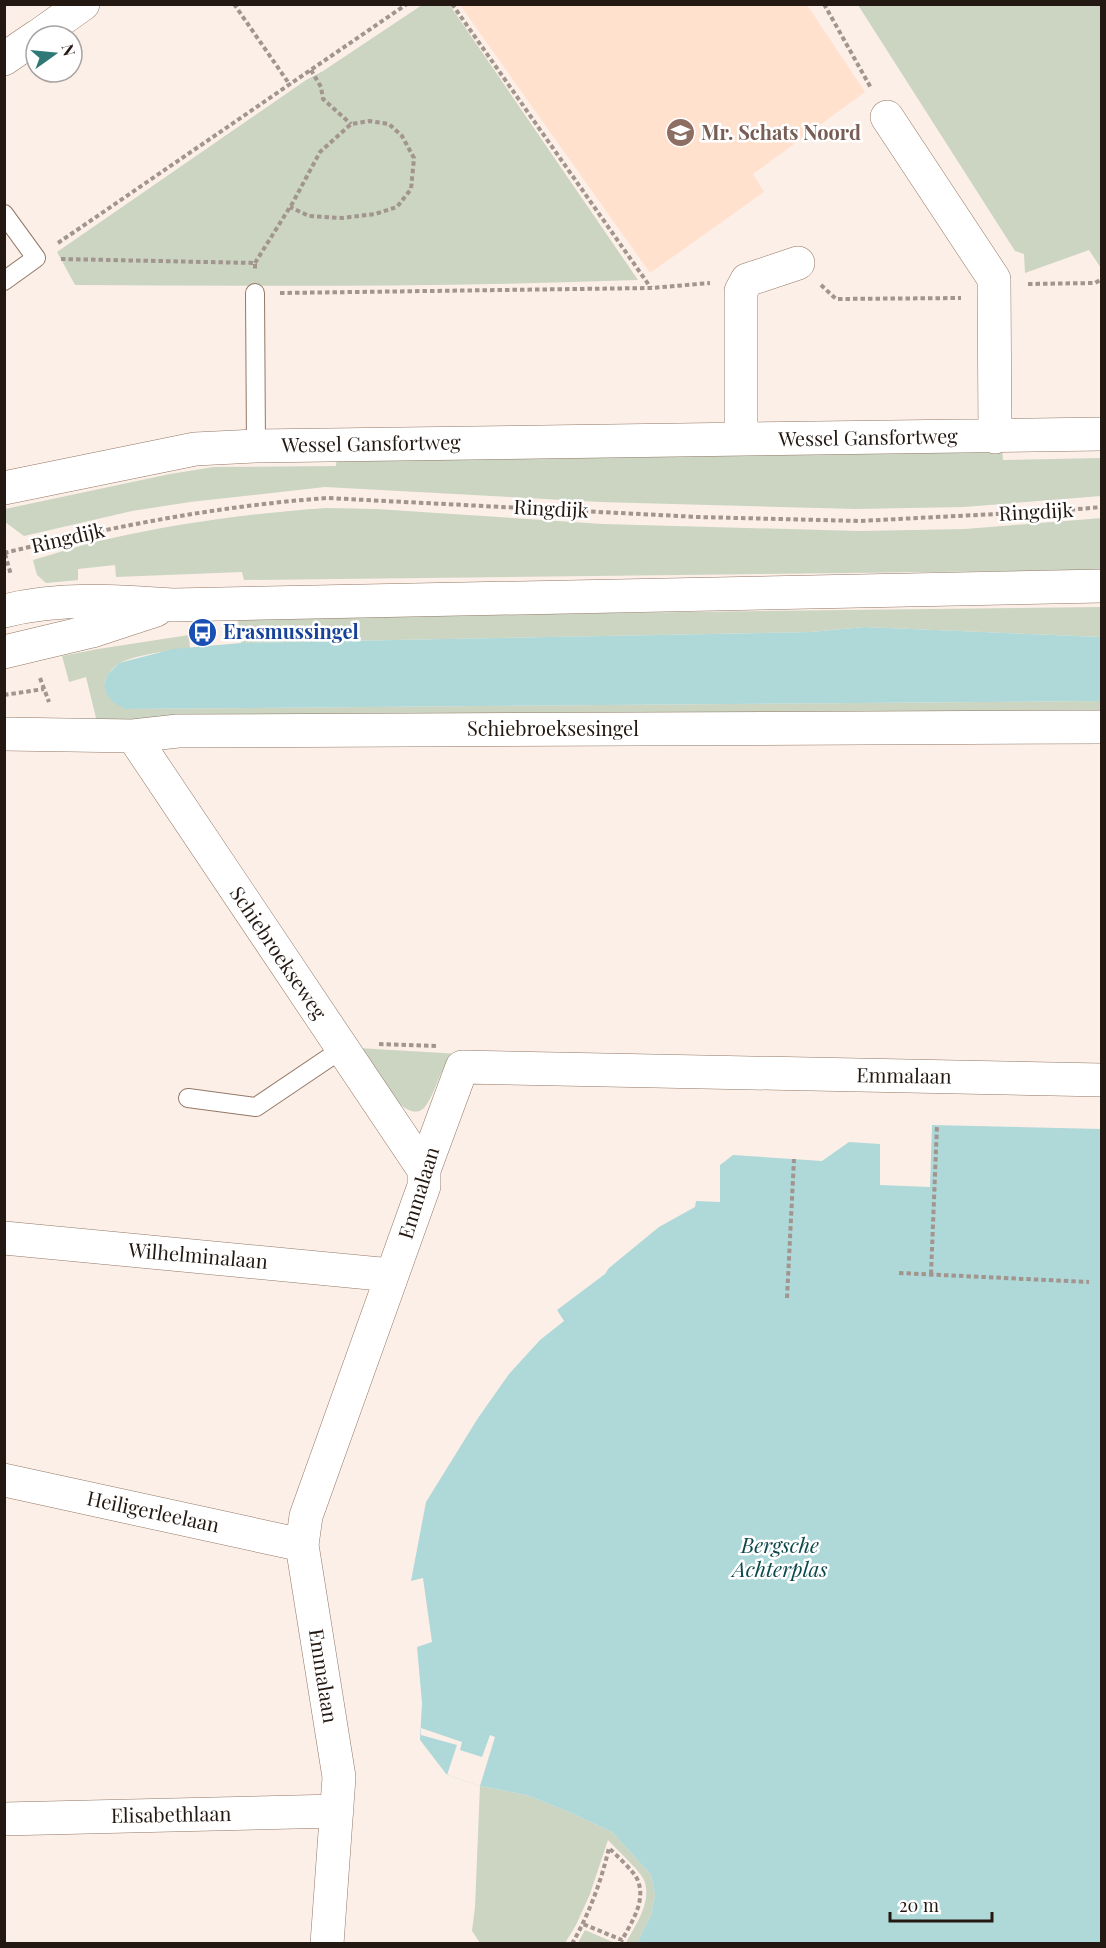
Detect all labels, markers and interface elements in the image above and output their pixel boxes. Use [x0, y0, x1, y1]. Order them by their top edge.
north arrow [24, 24, 84, 84]
text: N [57, 42, 81, 59]
school or university icon: Mr. Schats Noord [664, 117, 696, 149]
place label: Mr. Schats Noord [701, 118, 861, 145]
street label: Wessel Gansfortweg [777, 421, 958, 452]
street label: Wessel Gansfortweg [280, 427, 461, 458]
street label: Ringdijk [513, 492, 589, 523]
street label: Ringdijk [998, 495, 1074, 526]
street label: Ringdijk [28, 515, 107, 558]
bus stop icon: Erasmussingel [186, 616, 218, 648]
place label: Erasmussingel [223, 617, 359, 644]
street label: Schiebroeksesingel [467, 714, 639, 741]
street label: Schiebroekseweg [225, 880, 334, 1024]
street label: Emmalaan [856, 1060, 952, 1089]
street label: Emmalaan [391, 1143, 444, 1242]
street label: Wilhelminalaan [126, 1235, 269, 1274]
street label: Heiligerleelaan [85, 1483, 222, 1538]
water label: Bergsche Achterplas [731, 1530, 827, 1582]
street label: Emmalaan [304, 1627, 345, 1725]
street label: Elisabethlaan [111, 1799, 231, 1828]
scale bar [890, 1885, 992, 1923]
text: 20 m [899, 1893, 939, 1917]

